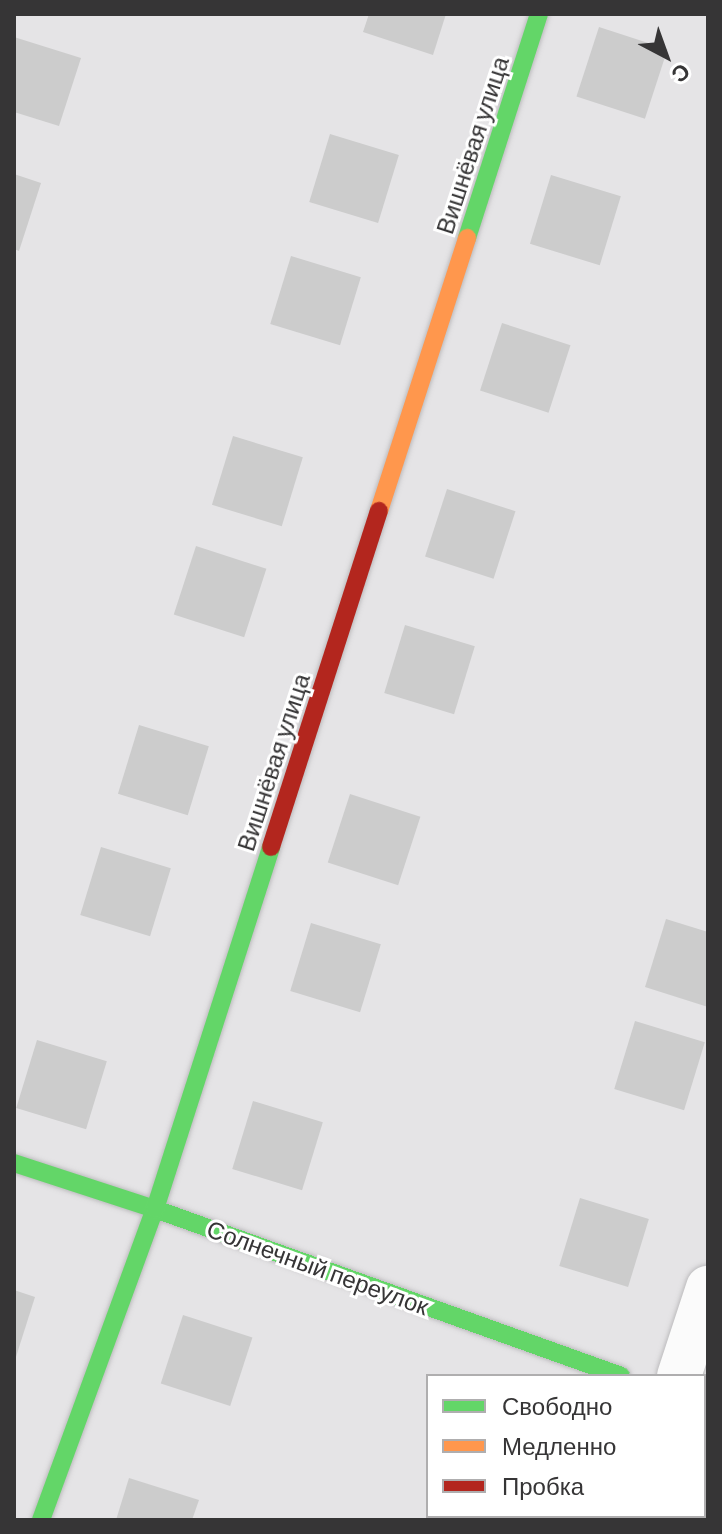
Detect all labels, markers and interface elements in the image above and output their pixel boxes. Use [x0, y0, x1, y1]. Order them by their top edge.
north arrow [626, 16, 706, 96]
street label: Вишнёвая улица [430, 53, 514, 237]
text: С [667, 59, 696, 89]
street label: Вишнёвая улица [231, 670, 315, 854]
street label: Солнечный переулок [203, 1214, 433, 1320]
legend [426, 1374, 706, 1518]
text: Свободно [502, 1391, 612, 1420]
text: Медленно [502, 1431, 616, 1460]
text: Пробка [502, 1471, 584, 1500]

